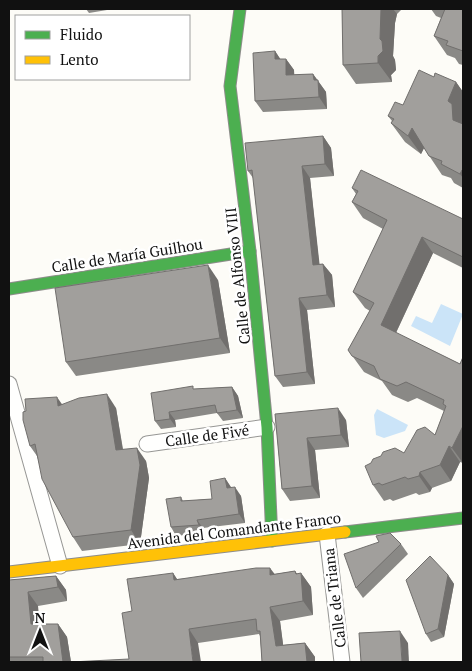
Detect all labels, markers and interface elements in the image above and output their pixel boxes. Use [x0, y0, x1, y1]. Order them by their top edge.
legend [15, 15, 190, 80]
text: Fluido [60, 24, 102, 44]
text: Lento [60, 49, 99, 69]
street label: Calle de Alfonso VIII [220, 207, 254, 345]
street label: Calle de María Guilhou [50, 233, 204, 277]
street label: Calle de Fivé [164, 419, 250, 451]
street label: Avenida del Comandante Franco [126, 507, 342, 553]
street label: Calle de Triana [318, 547, 350, 649]
north arrow [15, 606, 65, 656]
text: N [35, 608, 46, 627]

